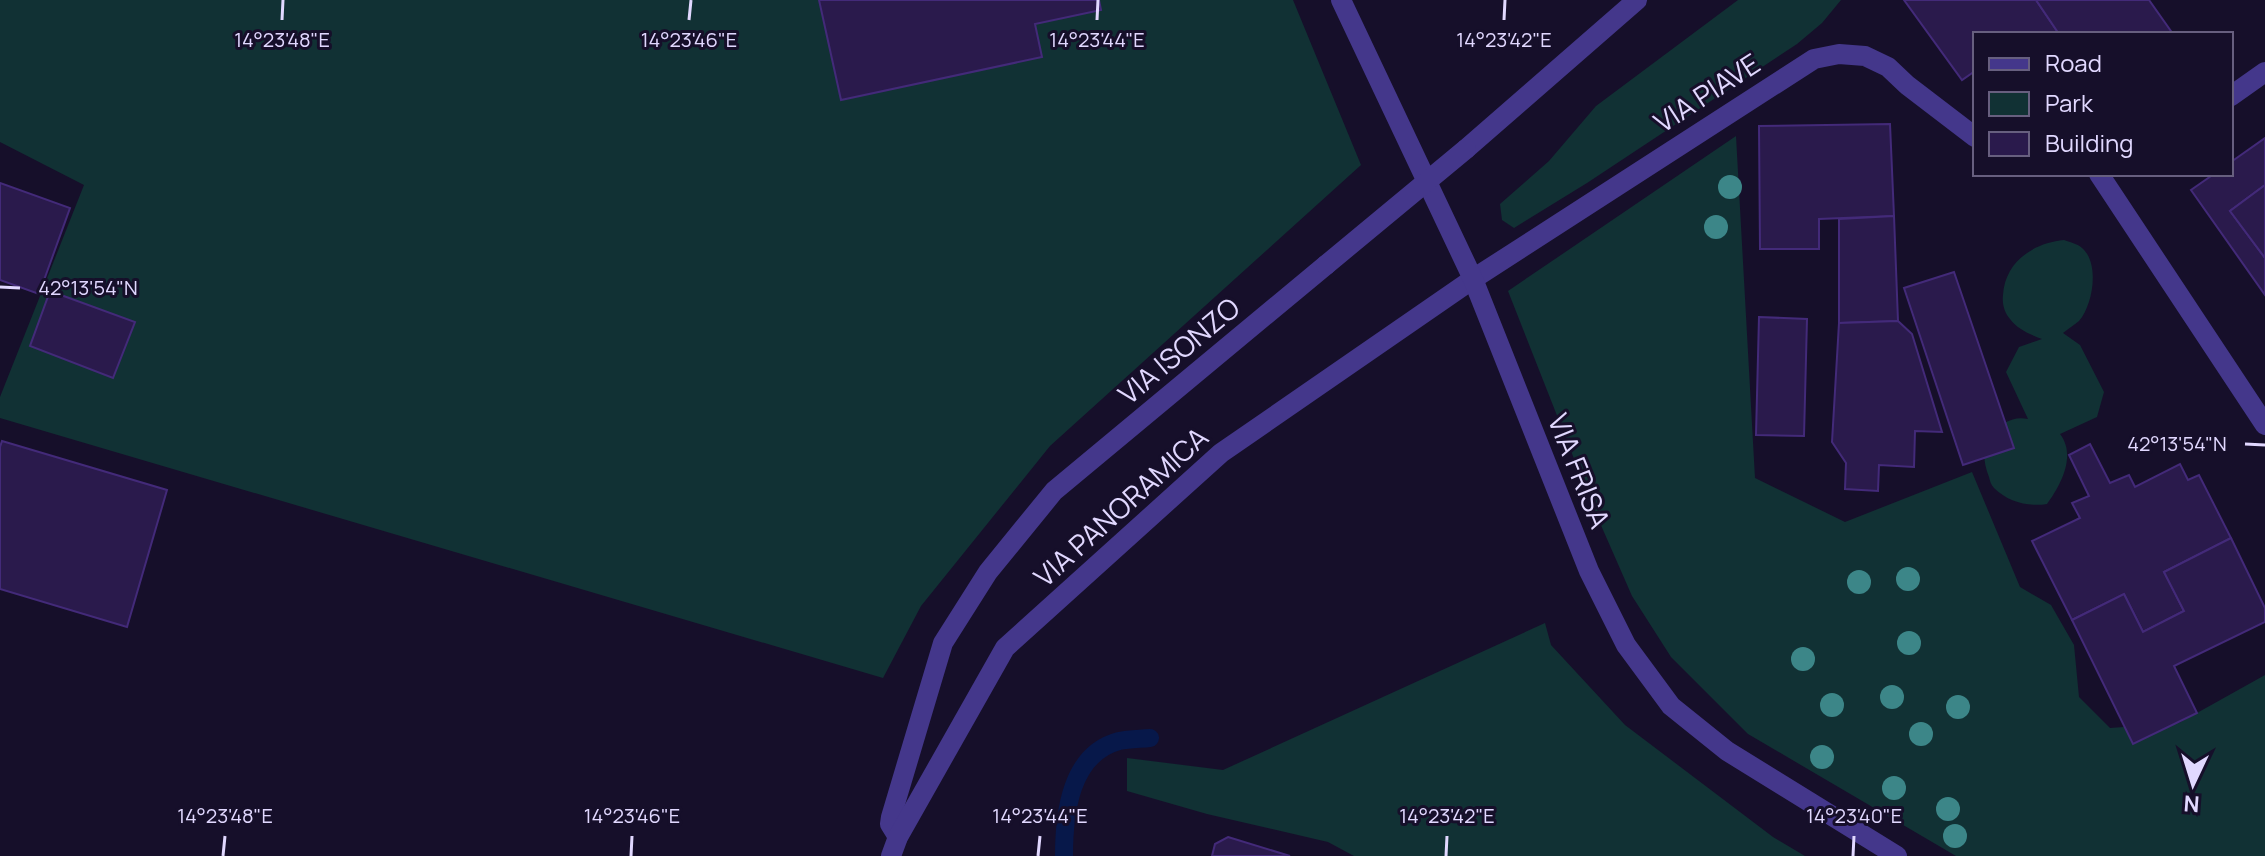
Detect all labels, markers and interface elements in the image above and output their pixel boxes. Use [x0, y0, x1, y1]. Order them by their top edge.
text: 14°23'48"E [234, 26, 330, 53]
text: 14°23'46"E [641, 26, 737, 53]
text: 14°23'44"E [1049, 26, 1145, 53]
text: 14°23'42"E [1456, 26, 1552, 53]
legend [1973, 32, 2233, 176]
street label: VIA PIAVE [1646, 44, 1767, 140]
text: Road [2045, 46, 2102, 79]
text: Park [2045, 86, 2094, 119]
text: Building [2045, 126, 2133, 159]
text: 42°13'54"N [38, 274, 138, 301]
street label: VIA ISONZO [1110, 288, 1247, 412]
street label: VIA FRISA [1540, 408, 1620, 534]
street label: VIA PANORAMICA [1025, 418, 1216, 595]
text: 42°13'54"N [2127, 430, 2227, 457]
north arrow [2153, 744, 2233, 824]
text: N [2183, 788, 2201, 819]
text: 14°23'48"E [177, 802, 273, 829]
text: 14°23'46"E [584, 802, 680, 829]
text: 14°23'44"E [992, 802, 1088, 829]
text: 14°23'42"E [1399, 802, 1495, 829]
text: 14°23'40"E [1806, 802, 1902, 829]

